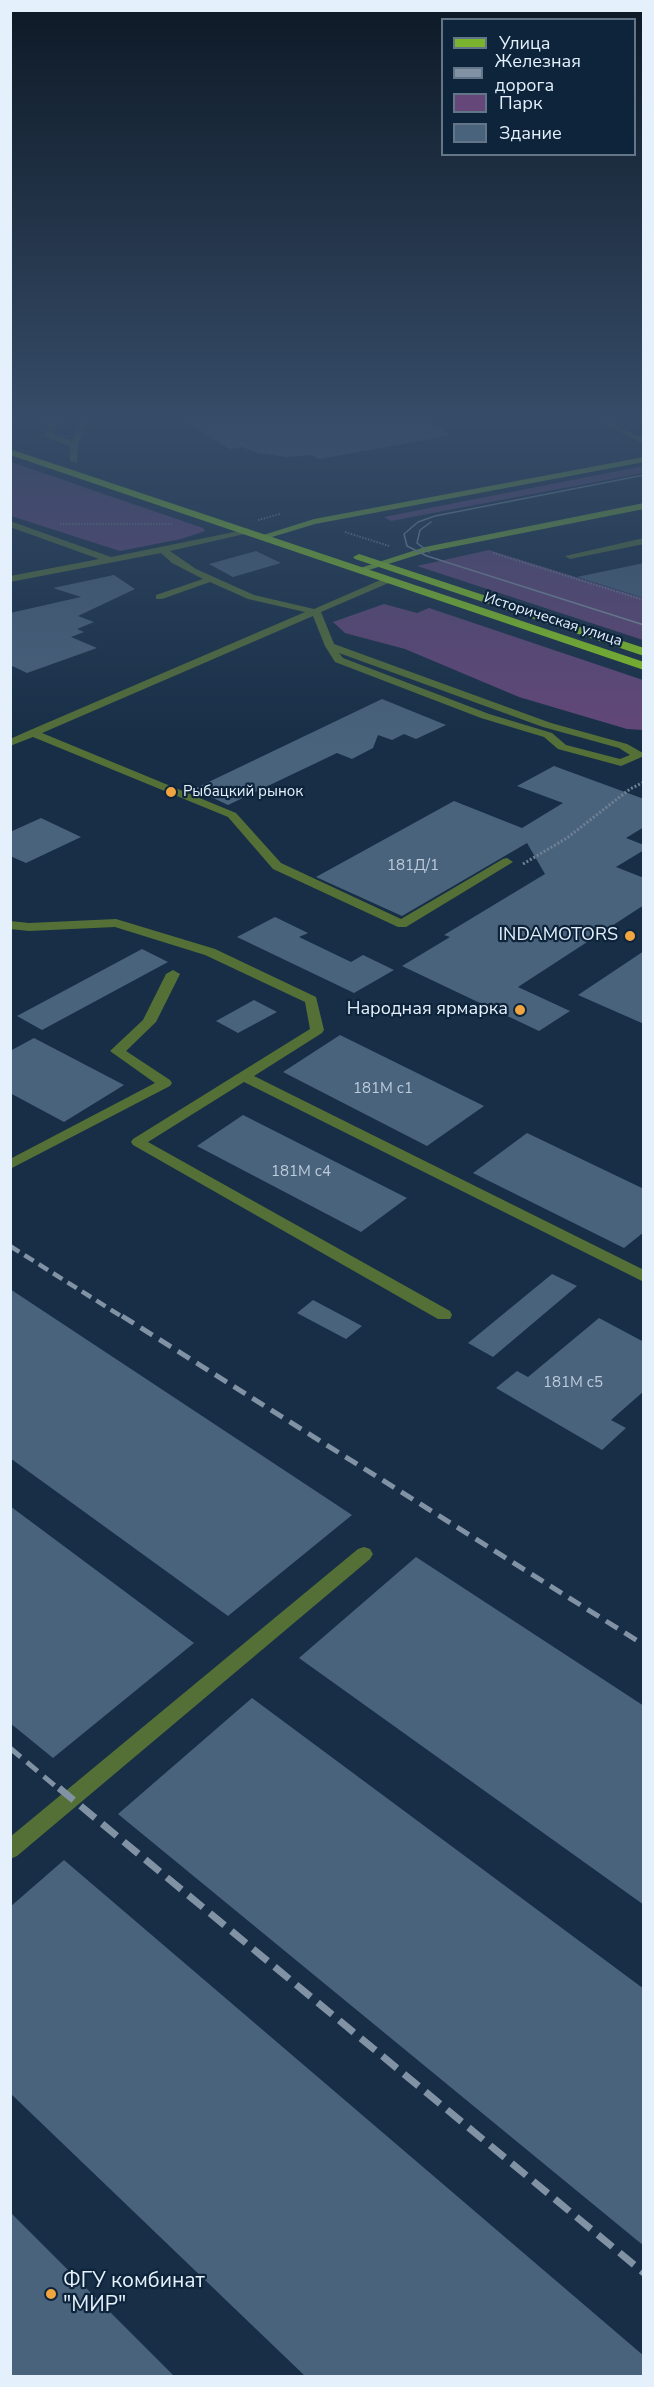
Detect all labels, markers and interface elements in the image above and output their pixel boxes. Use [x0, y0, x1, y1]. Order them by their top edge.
legend [441, 18, 636, 156]
text: Улица [499, 31, 550, 55]
text: Железная дорога [495, 49, 581, 97]
text: Парк [499, 91, 542, 115]
text: Здание [499, 121, 562, 145]
street label: Историческая улица [482, 589, 624, 651]
place label: Рыбацкий рынок [183, 783, 303, 801]
marker: Рыбацкий рынок [164, 785, 178, 799]
house number: 181Д/1 [387, 857, 439, 875]
place label: INDAMOTORS [498, 925, 618, 947]
marker: INDAMOTORS [623, 929, 637, 943]
place label: Народная ярмарка [347, 999, 508, 1021]
marker: Народная ярмарка [513, 1003, 527, 1017]
house number: 181М с1 [353, 1080, 413, 1098]
house number: 181М с4 [271, 1163, 331, 1181]
house number: 181М с5 [543, 1374, 603, 1392]
place label: ФГУ комбинат "МИР" [63, 2269, 205, 2319]
marker: ФГУ комбинат "МИР" [44, 2287, 58, 2301]

